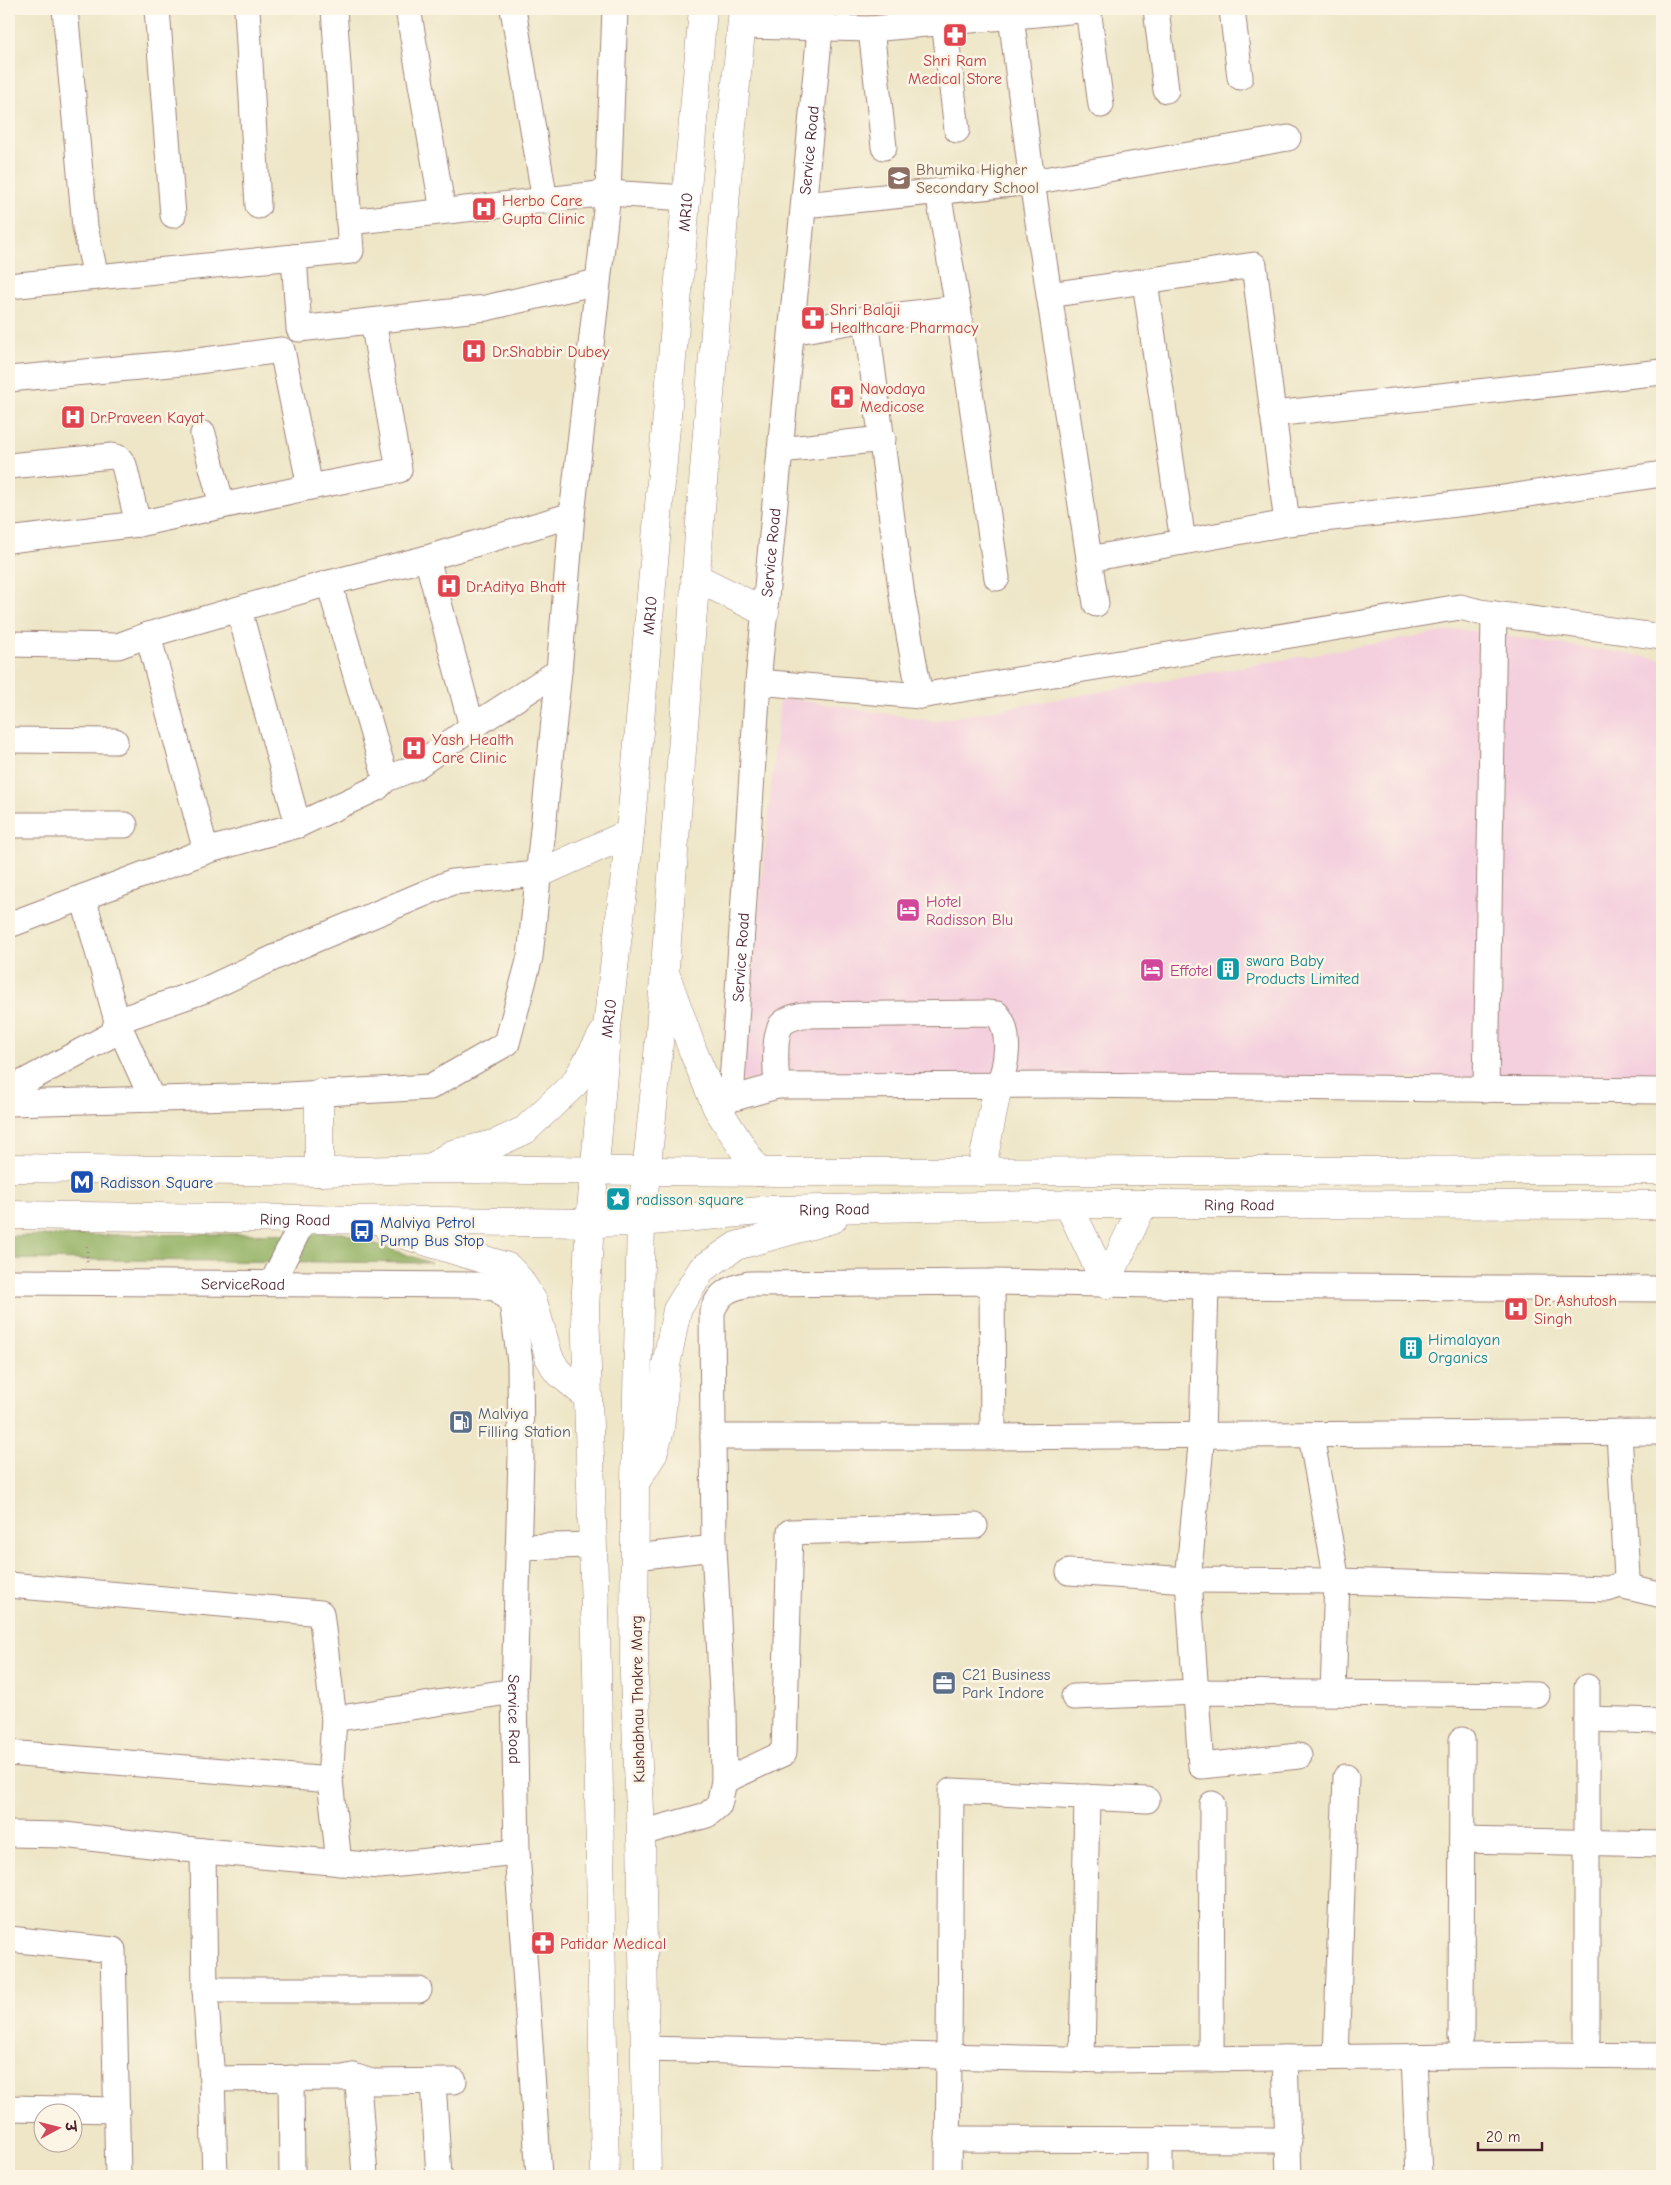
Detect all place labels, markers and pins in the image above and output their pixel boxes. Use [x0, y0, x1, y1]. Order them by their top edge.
pharmacy icon: Shri Ram Medical Store [942, 22, 968, 48]
place label: Shri Ram Medical Store [908, 52, 1002, 88]
place label: Bhumika Higher Secondary School [916, 161, 1039, 197]
school or university icon: Bhumika Higher Secondary School [886, 165, 912, 191]
place label: Herbo Care Gupta Clinic [502, 192, 585, 228]
hospital icon: Herbo Care Gupta Clinic [471, 196, 497, 222]
place label: Shri Balaji Healthcare Pharmacy [830, 301, 979, 337]
pharmacy icon: Shri Balaji Healthcare Pharmacy [800, 305, 826, 331]
hospital icon: Dr.Shabbir Dubey [461, 338, 487, 364]
place label: Dr.Shabbir Dubey [492, 343, 610, 361]
place label: Navodaya Medicose [860, 380, 926, 416]
pharmacy icon: Navodaya Medicose [829, 384, 855, 410]
hospital icon: Dr.Praveen Kayat [60, 404, 86, 430]
place label: Dr.Praveen Kayat [90, 409, 205, 427]
hospital icon: Dr.Aditya Bhatt [436, 573, 462, 599]
place label: Dr.Aditya Bhatt [466, 578, 566, 596]
place label: Yash Health Care Clinic [432, 731, 514, 767]
hospital icon: Yash Health Care Clinic [401, 735, 427, 761]
place label: Hotel Radisson Blu [926, 893, 1013, 929]
hotel icon: Hotel Radisson Blu [895, 897, 921, 923]
place label: swara Baby Products Limited [1246, 952, 1360, 988]
building icon: swara Baby Products Limited [1215, 956, 1241, 982]
hotel icon: Effotel [1139, 957, 1165, 983]
place label: Effotel [1170, 962, 1212, 980]
metro station icon: Radisson Square [69, 1169, 95, 1195]
place label: Radisson Square [100, 1174, 213, 1192]
place icon: radisson square [605, 1186, 631, 1212]
place label: radisson square [636, 1191, 744, 1209]
place label: Malviya Petrol Pump Bus Stop [380, 1214, 484, 1250]
bus stop icon: Malviya Petrol Pump Bus Stop [349, 1218, 375, 1244]
place label: Dr. Ashutosh Singh [1534, 1292, 1617, 1328]
hospital icon: Dr. Ashutosh Singh [1503, 1296, 1529, 1322]
place label: Himalayan Organics [1428, 1331, 1500, 1367]
building icon: Himalayan Organics [1398, 1335, 1424, 1361]
place label: Malviya Filling Station [478, 1405, 571, 1441]
fuel station icon: Malviya Filling Station [448, 1409, 474, 1435]
place label: C21 Business Park Indore [962, 1666, 1051, 1702]
office icon: C21 Business Park Indore [931, 1670, 957, 1696]
pharmacy icon: Patidar Medical [530, 1930, 556, 1956]
place label: Patidar Medical [560, 1935, 666, 1953]

